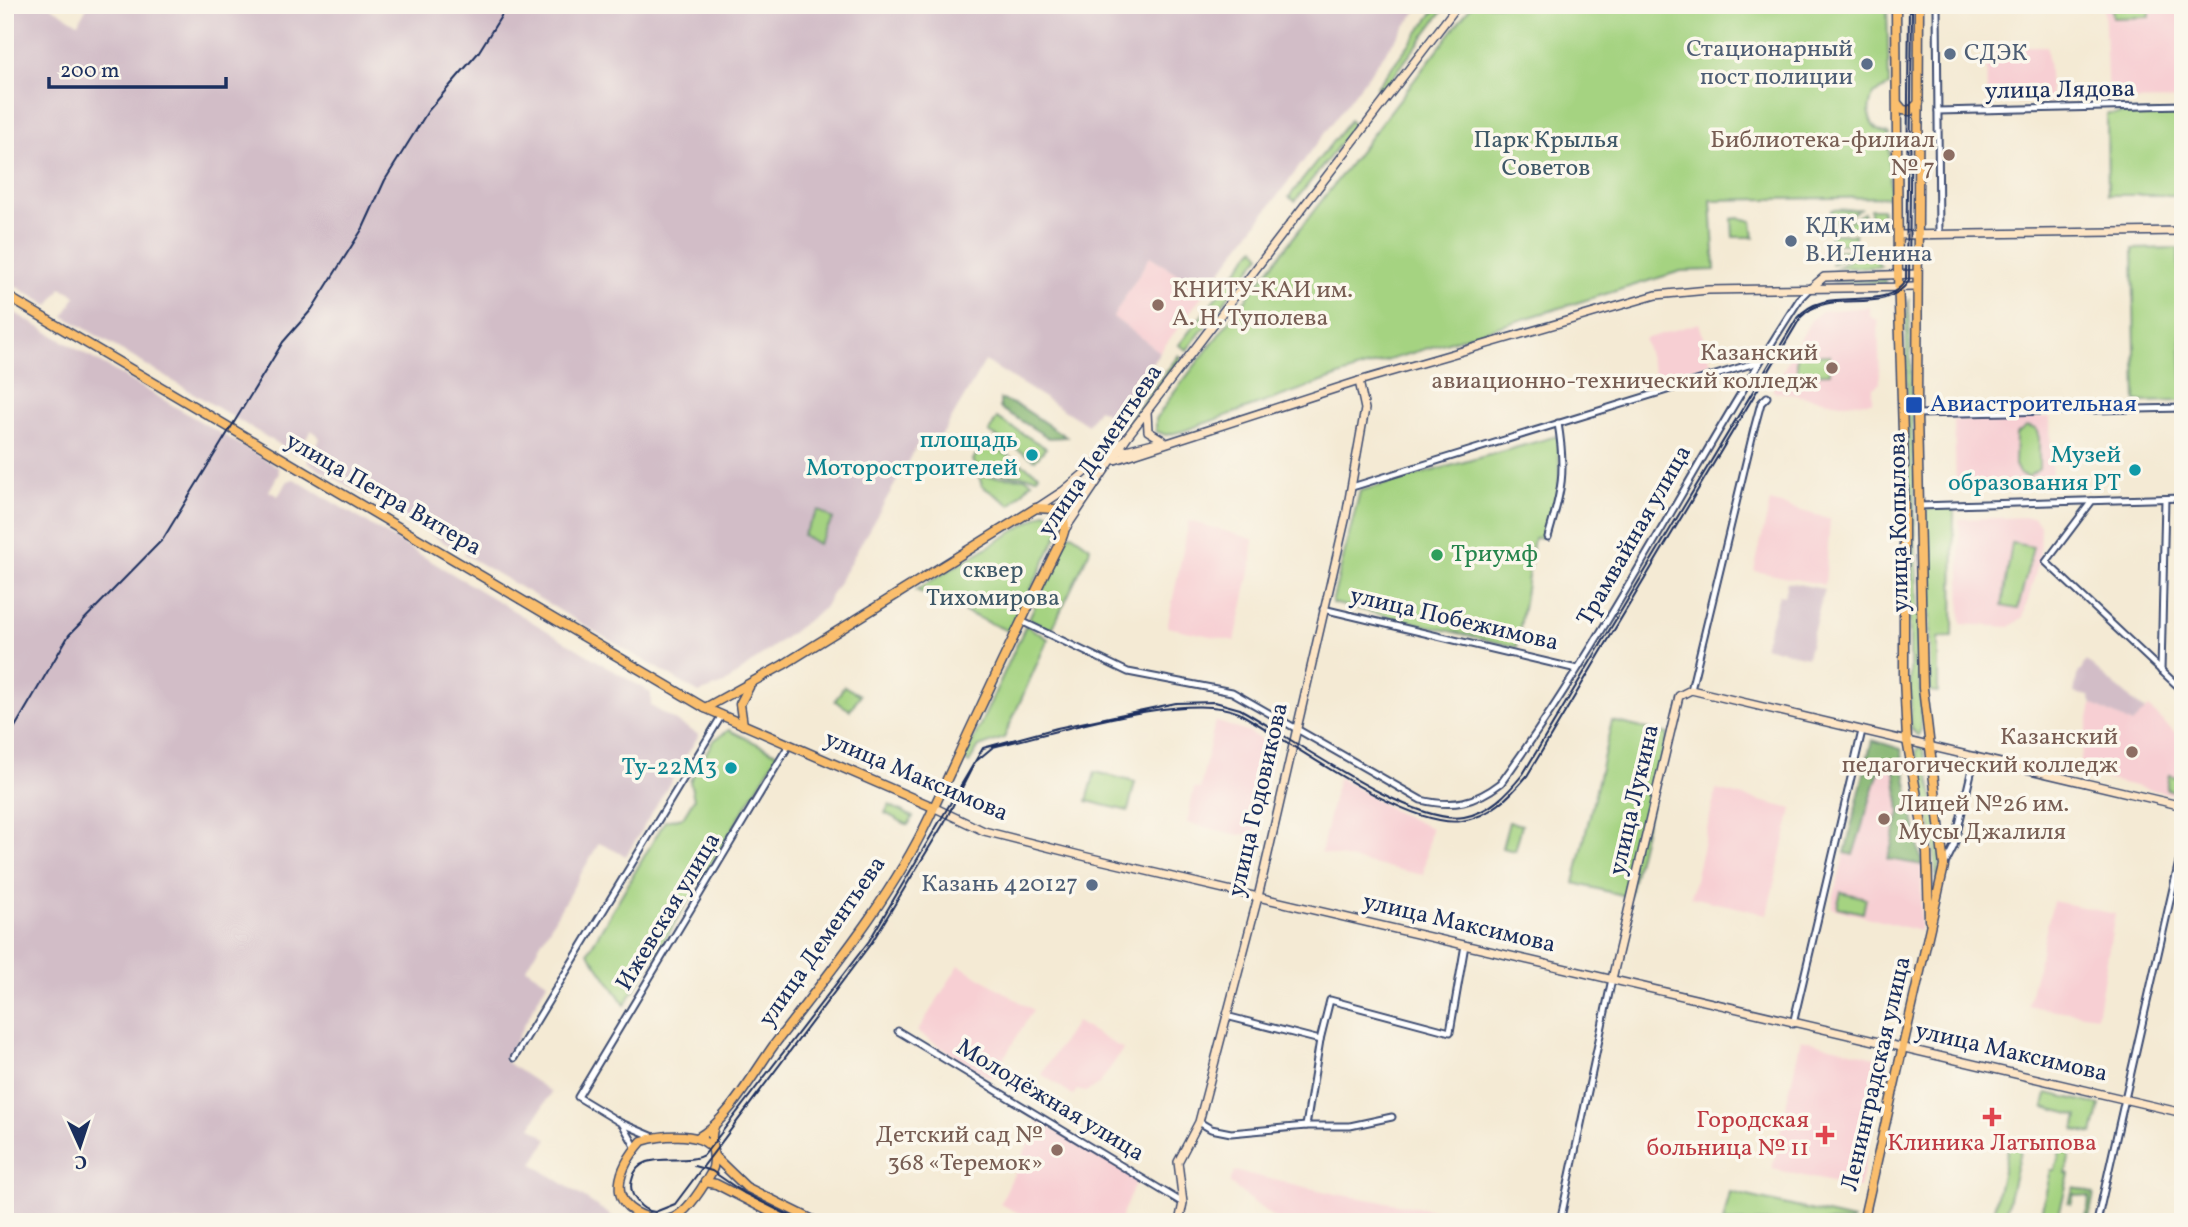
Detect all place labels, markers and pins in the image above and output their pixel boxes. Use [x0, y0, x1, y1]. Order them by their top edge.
place label: Стационарный пост полиции [1686, 33, 1853, 95]
place label: СДЭК [1964, 37, 2028, 71]
marker: СДЭК [1942, 46, 1958, 62]
marker: Стационарный пост полиции [1859, 56, 1875, 72]
place label: Библиотека-филиал № 7 [1710, 124, 1935, 186]
marker: Библиотека-филиал № 7 [1941, 147, 1957, 163]
place label: КДК им В.И.Ленина [1805, 210, 1933, 272]
marker: КДК им В.И.Ленина [1783, 233, 1799, 249]
place label: КНИТУ-КАИ им. А. Н. Туполева [1172, 274, 1353, 336]
marker: КНИТУ-КАИ им. А. Н. Туполева [1150, 297, 1166, 313]
place label: Казанский авиационно-технический колледж [1431, 337, 1818, 399]
marker: Казанский авиационно-технический колледж [1824, 360, 1840, 376]
place label: Авиастроительная [1930, 388, 2137, 422]
marker: Авиастроительная [1904, 395, 1924, 415]
place label: площадь Моторостроителей [806, 424, 1018, 486]
place label: Музей образования РТ [1948, 439, 2121, 501]
marker: площадь Моторостроителей [1024, 447, 1040, 463]
marker: Музей образования РТ [2127, 462, 2143, 478]
place label: Триумф [1451, 538, 1538, 572]
marker: Триумф [1429, 547, 1445, 563]
place label: Казанский педагогический колледж [1842, 721, 2118, 783]
marker: Казанский педагогический колледж [2124, 744, 2140, 760]
place label: Ту-22М3 [621, 751, 717, 785]
marker: Ту-22М3 [723, 760, 739, 776]
place label: Лицей №26 им. Мусы Джалиля [1898, 788, 2069, 850]
marker: Лицей №26 им. Мусы Джалиля [1876, 811, 1892, 827]
place label: Казань 420127 [921, 868, 1078, 902]
marker: Казань 420127 [1084, 877, 1100, 893]
place label: Городская больница № 11 [1646, 1104, 1809, 1166]
marker: Клиника Латыпова [1982, 1107, 2002, 1127]
place label: Детский сад № 368 «Теремок» [876, 1119, 1043, 1181]
marker: Городская больница № 11 [1815, 1125, 1835, 1145]
place label: Клиника Латыпова [1887, 1127, 2097, 1161]
marker: Детский сад № 368 «Теремок» [1049, 1142, 1065, 1158]

